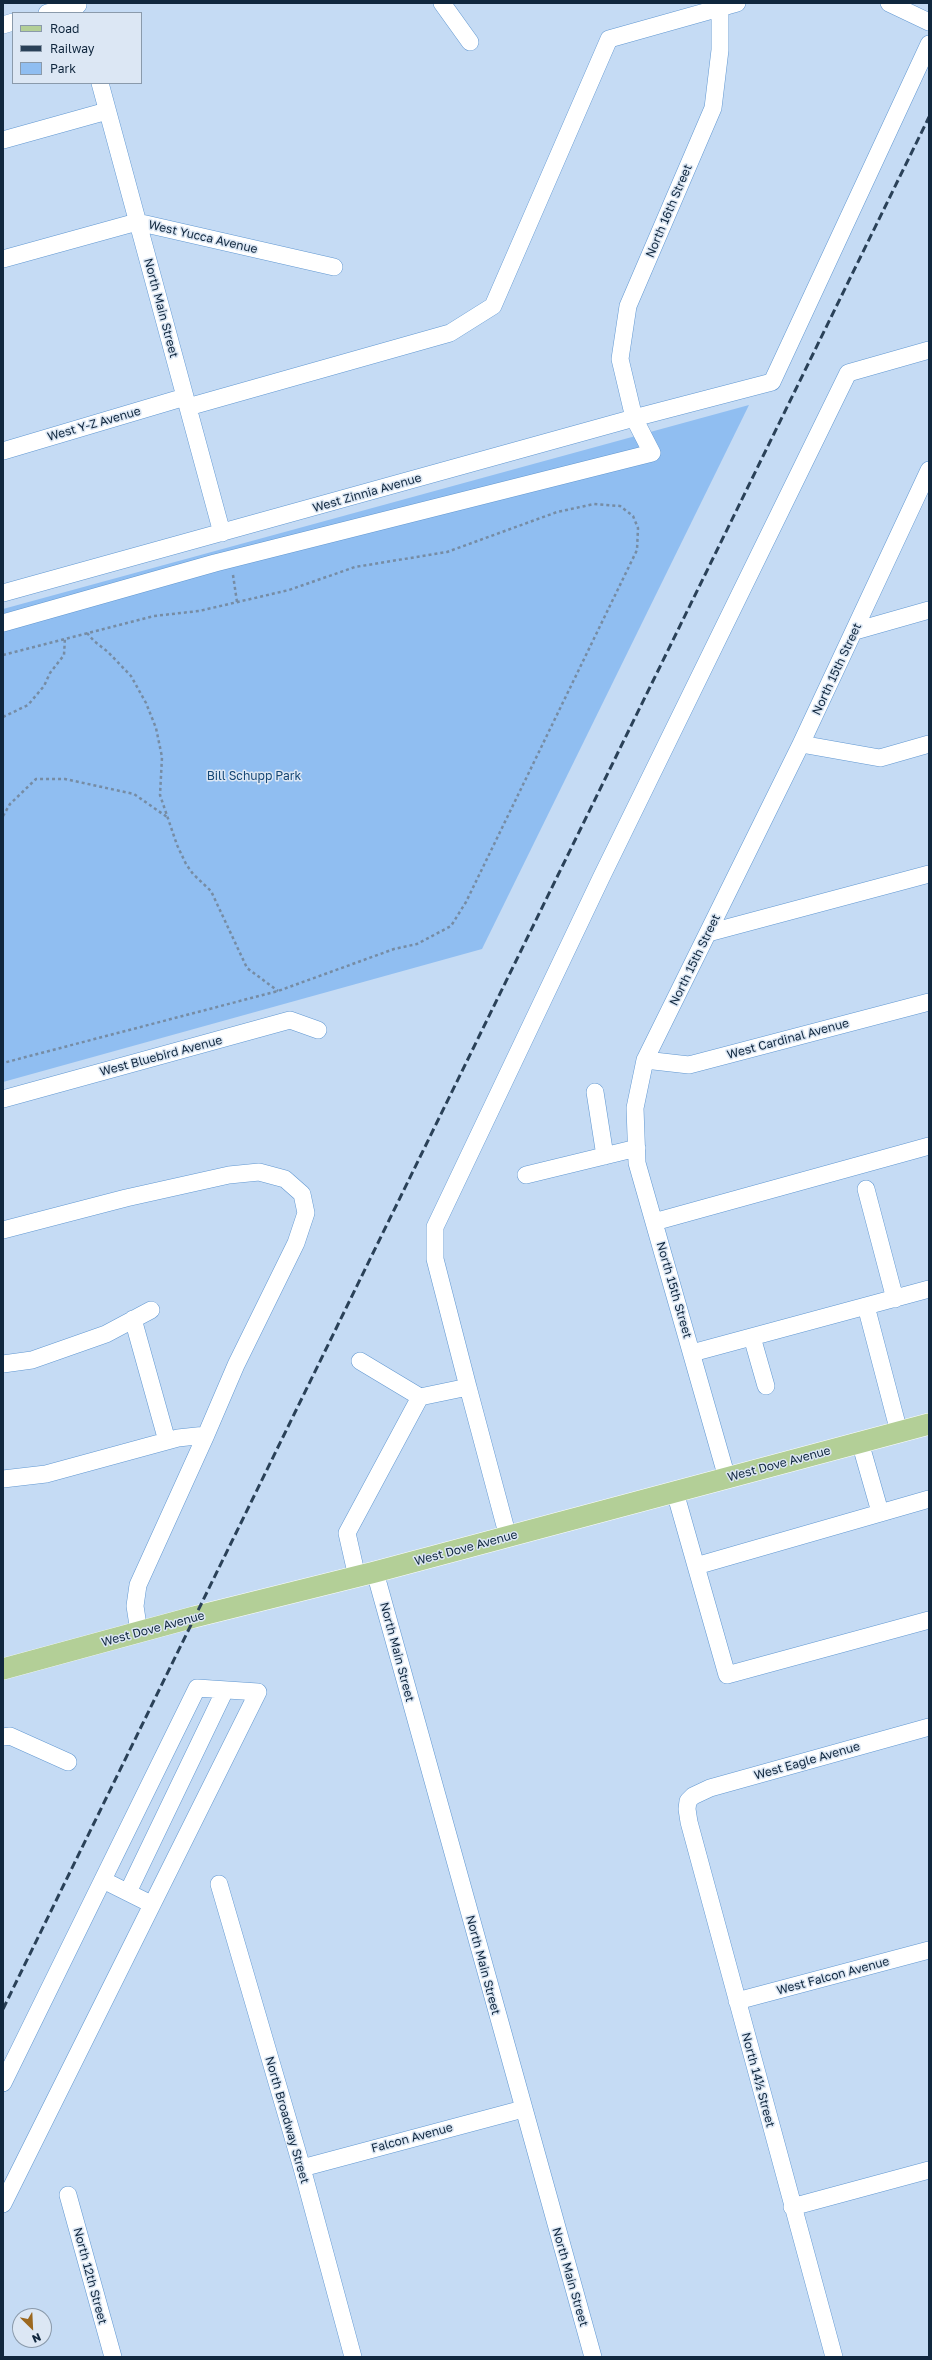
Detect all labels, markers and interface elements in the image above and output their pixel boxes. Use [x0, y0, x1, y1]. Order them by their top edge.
legend [12, 12, 142, 84]
text: Road [50, 21, 79, 36]
text: Railway [50, 41, 95, 56]
text: Park [50, 61, 76, 76]
street label: North 16th Street [643, 162, 695, 260]
street label: West Yucca Avenue [147, 217, 259, 257]
street label: North Main Street [141, 257, 181, 359]
street label: West Y-Z Avenue [46, 404, 142, 444]
street label: West Zinnia Avenue [311, 471, 423, 515]
street label: North 15th Street [809, 621, 865, 717]
park label: Bill Schupp Park [207, 769, 301, 783]
street label: North 15th Street [667, 912, 723, 1008]
street label: West Cardinal Avenue [725, 1016, 851, 1062]
street label: West Bluebird Avenue [98, 1033, 224, 1079]
street label: North 15th Street [653, 1240, 695, 1340]
street label: West Dove Avenue [726, 1443, 832, 1485]
street label: West Dove Avenue [413, 1527, 519, 1569]
street label: North Main Street [377, 1601, 417, 1703]
street label: West Dove Avenue [100, 1608, 206, 1650]
street label: West Eagle Avenue [752, 1739, 862, 1783]
street label: North Main Street [463, 1914, 503, 2016]
street label: West Falcon Avenue [775, 1954, 891, 1998]
street label: North 14½ Street [738, 2031, 778, 2129]
street label: North Broadway Street [262, 2055, 312, 2185]
street label: Falcon Avenue [370, 2120, 454, 2156]
street label: North 12th Street [70, 2226, 110, 2326]
street label: North Main Street [549, 2226, 591, 2328]
north arrow [12, 2308, 52, 2348]
text: N [30, 2331, 43, 2346]

